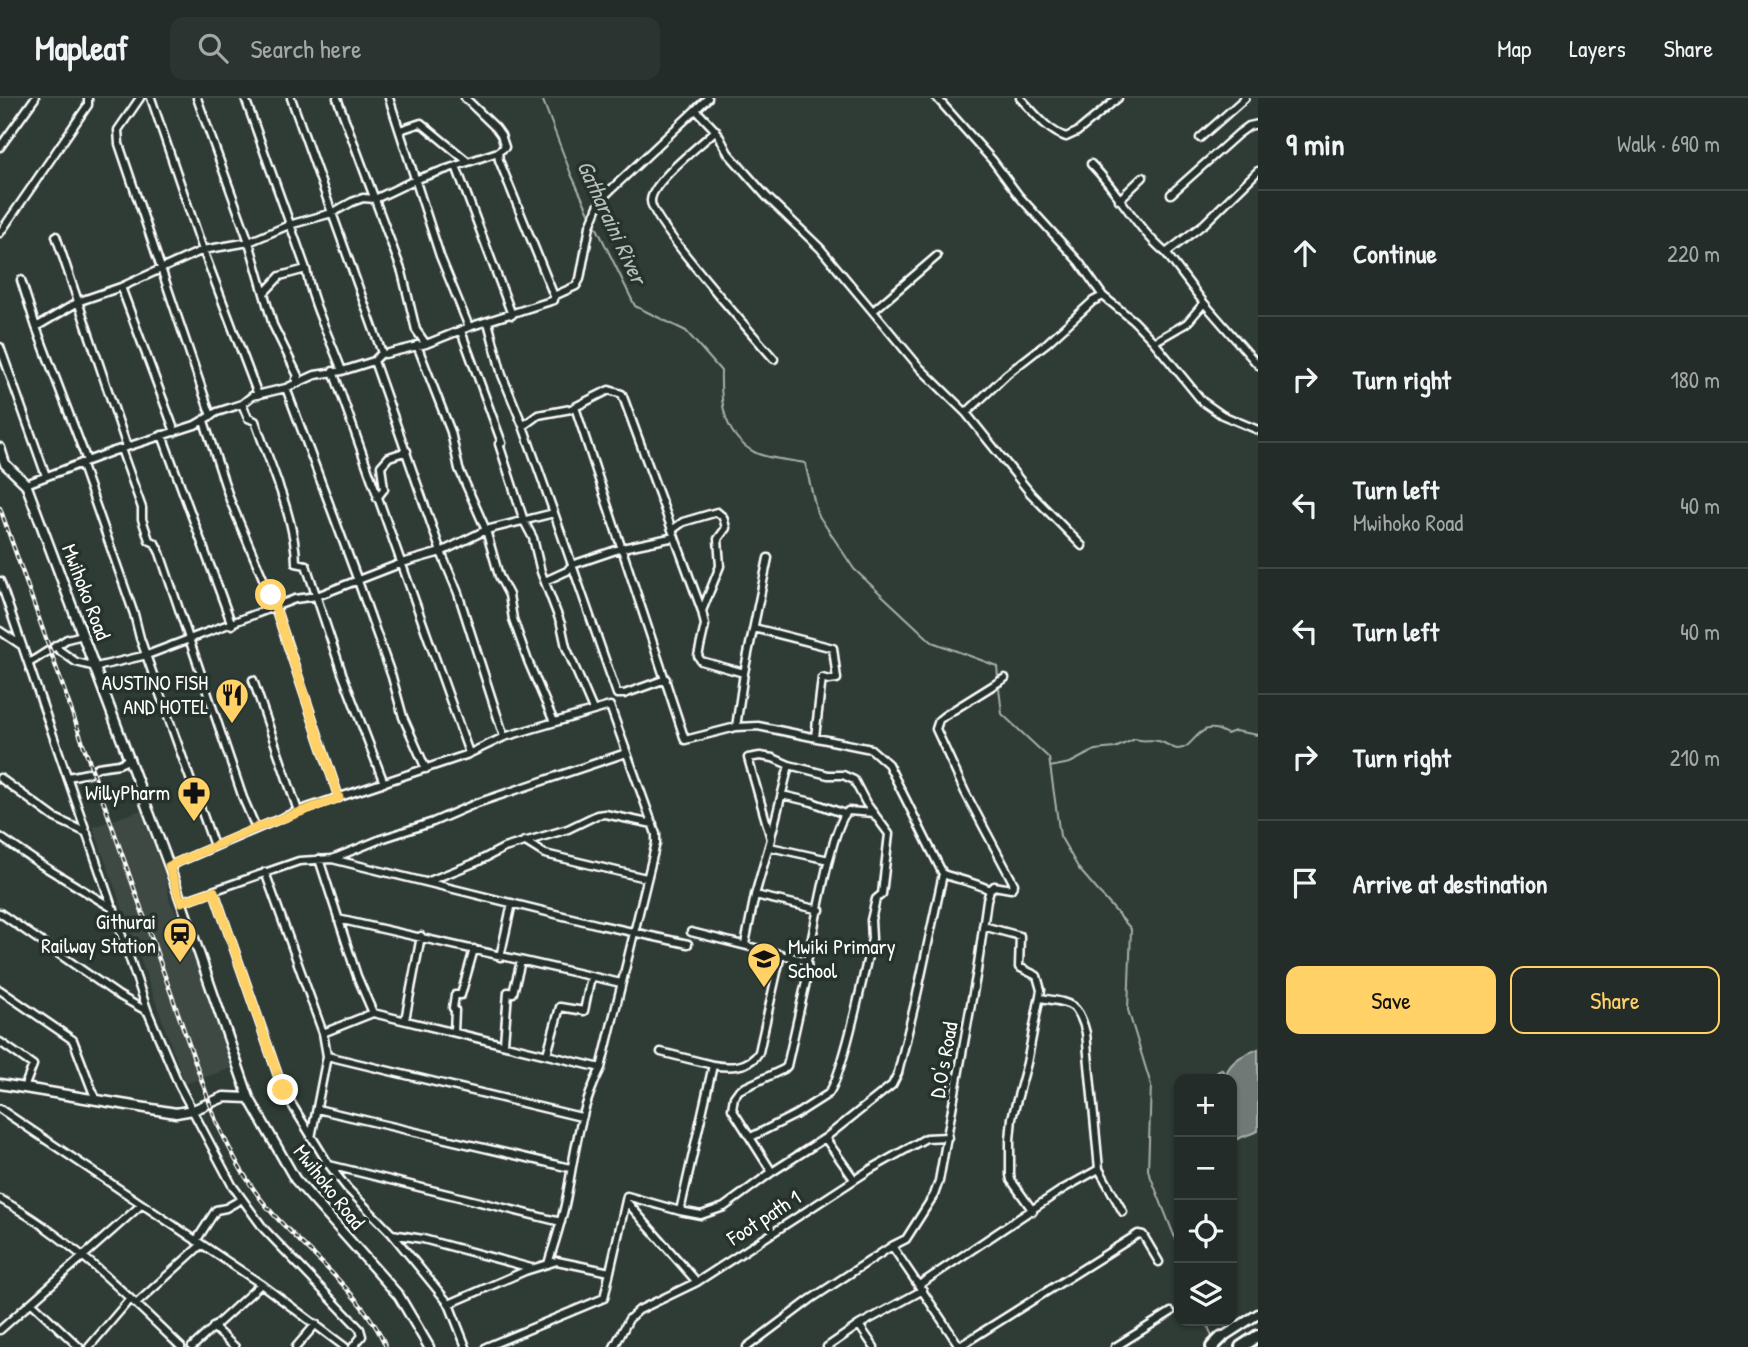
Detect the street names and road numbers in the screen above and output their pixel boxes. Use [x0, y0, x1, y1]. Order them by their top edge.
street label: Mwihoko Road [55, 540, 118, 644]
street label: D.O's Road [923, 1020, 964, 1100]
street label: Mwihoko Road [287, 1138, 372, 1235]
street label: Foot path 1 [720, 1183, 806, 1253]

